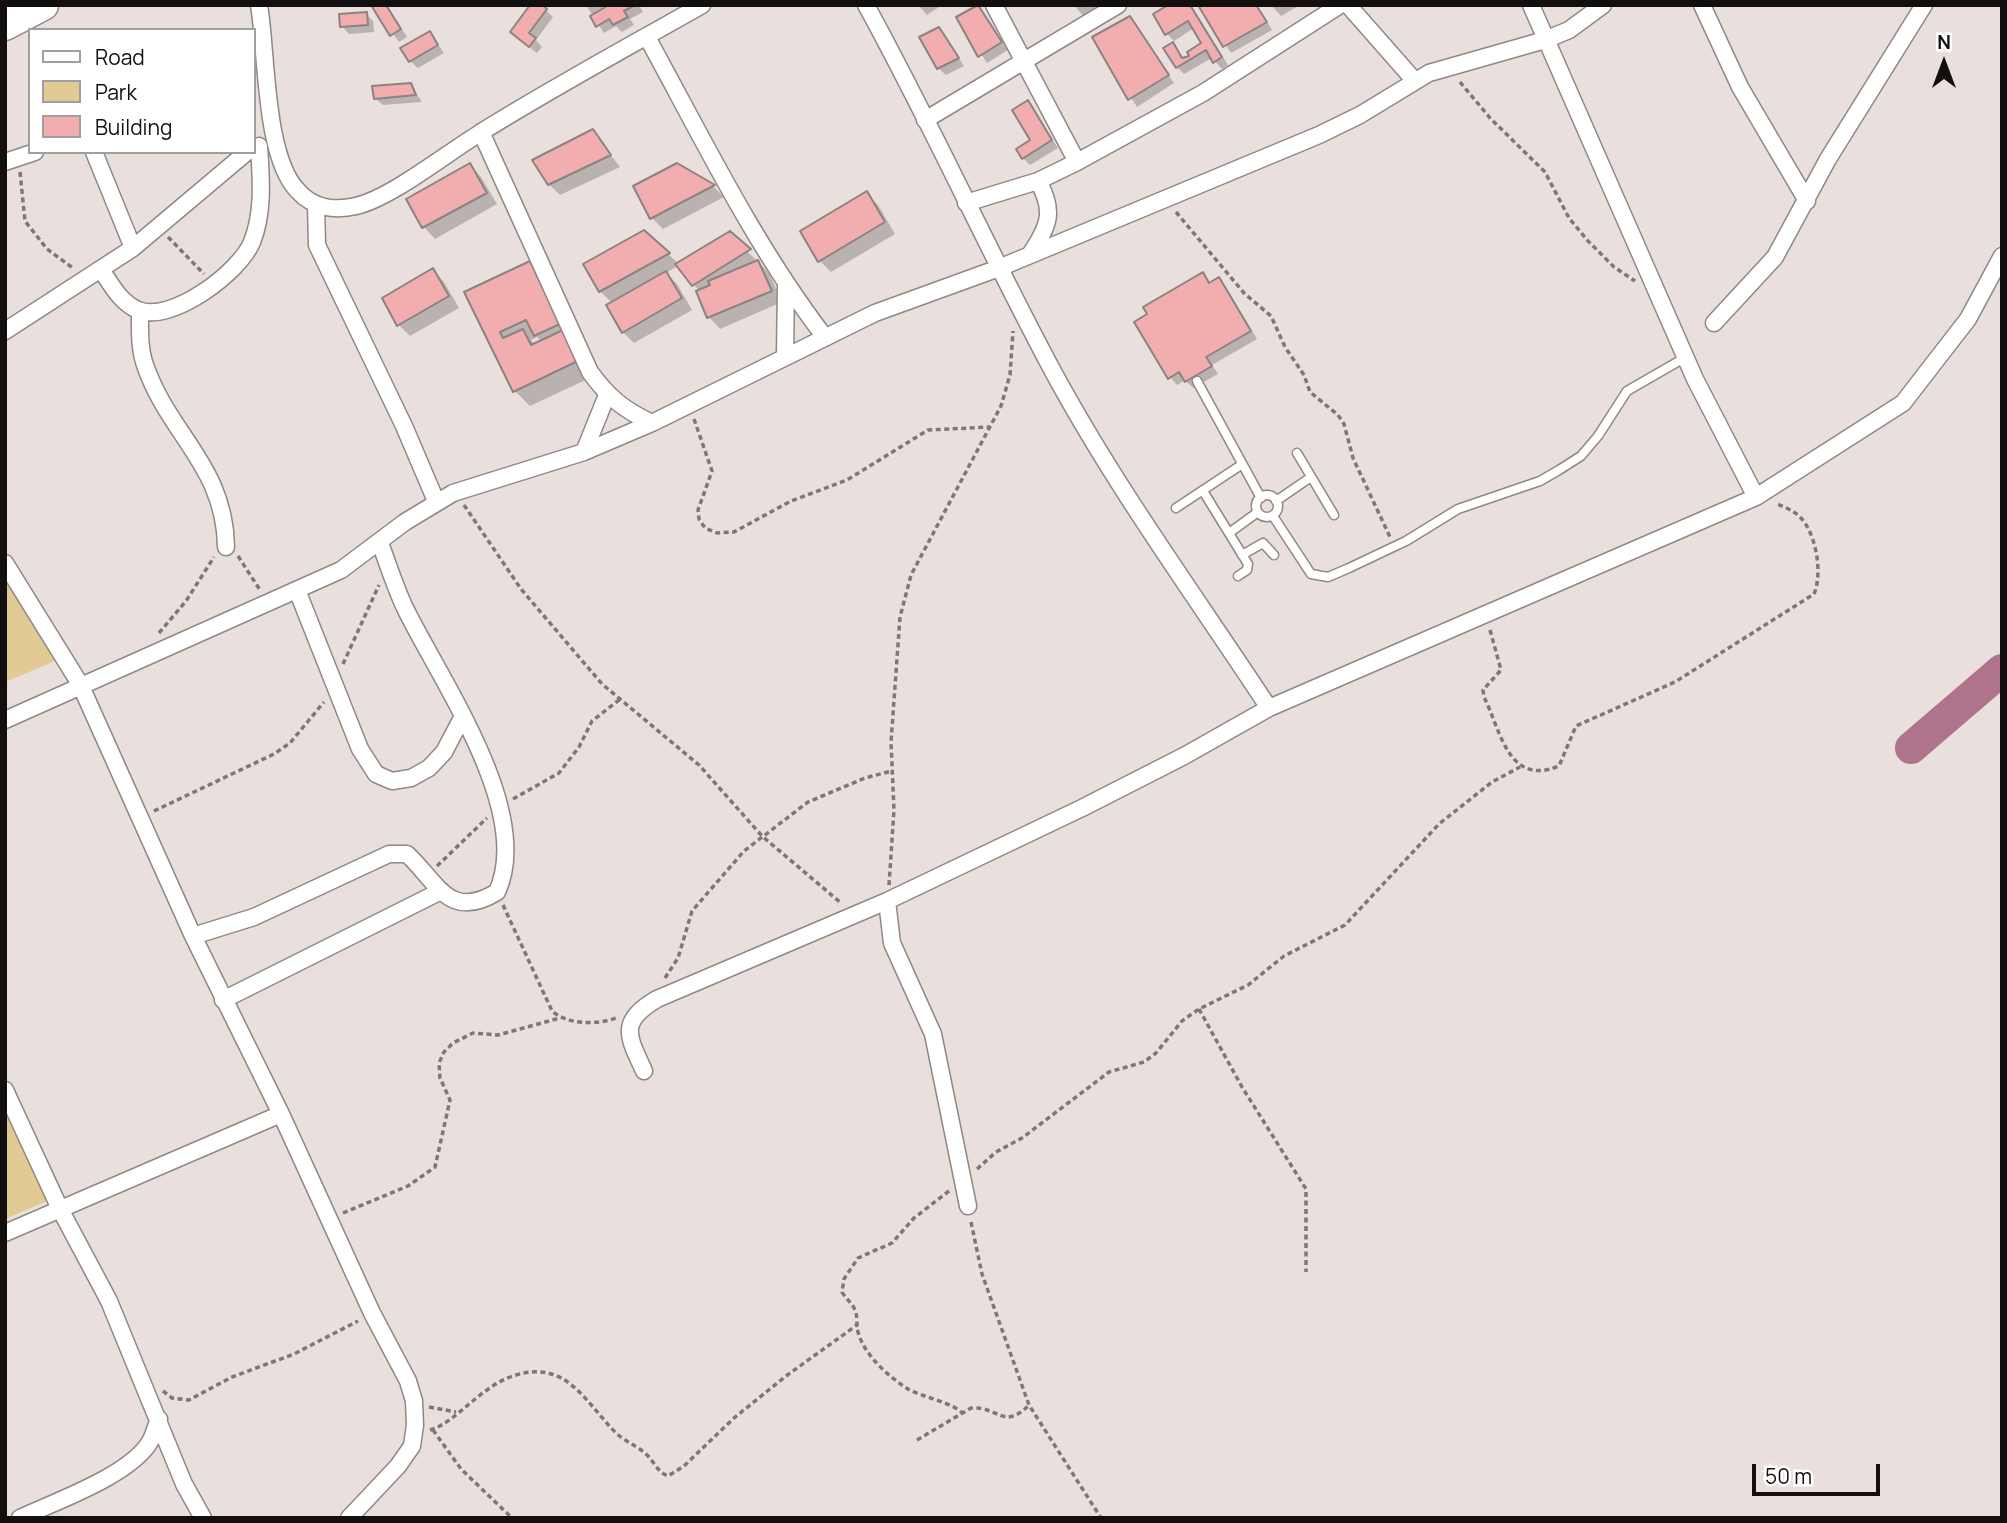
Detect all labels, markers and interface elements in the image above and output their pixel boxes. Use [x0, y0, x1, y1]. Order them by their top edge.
legend [28, 28, 256, 154]
north arrow [1909, 28, 1979, 98]
text: N [1937, 29, 1951, 55]
text: Road [95, 43, 145, 71]
text: Park [95, 78, 137, 106]
text: Building [95, 113, 172, 141]
scale bar [1755, 1450, 1883, 1494]
text: 50 m [1765, 1462, 1812, 1490]

